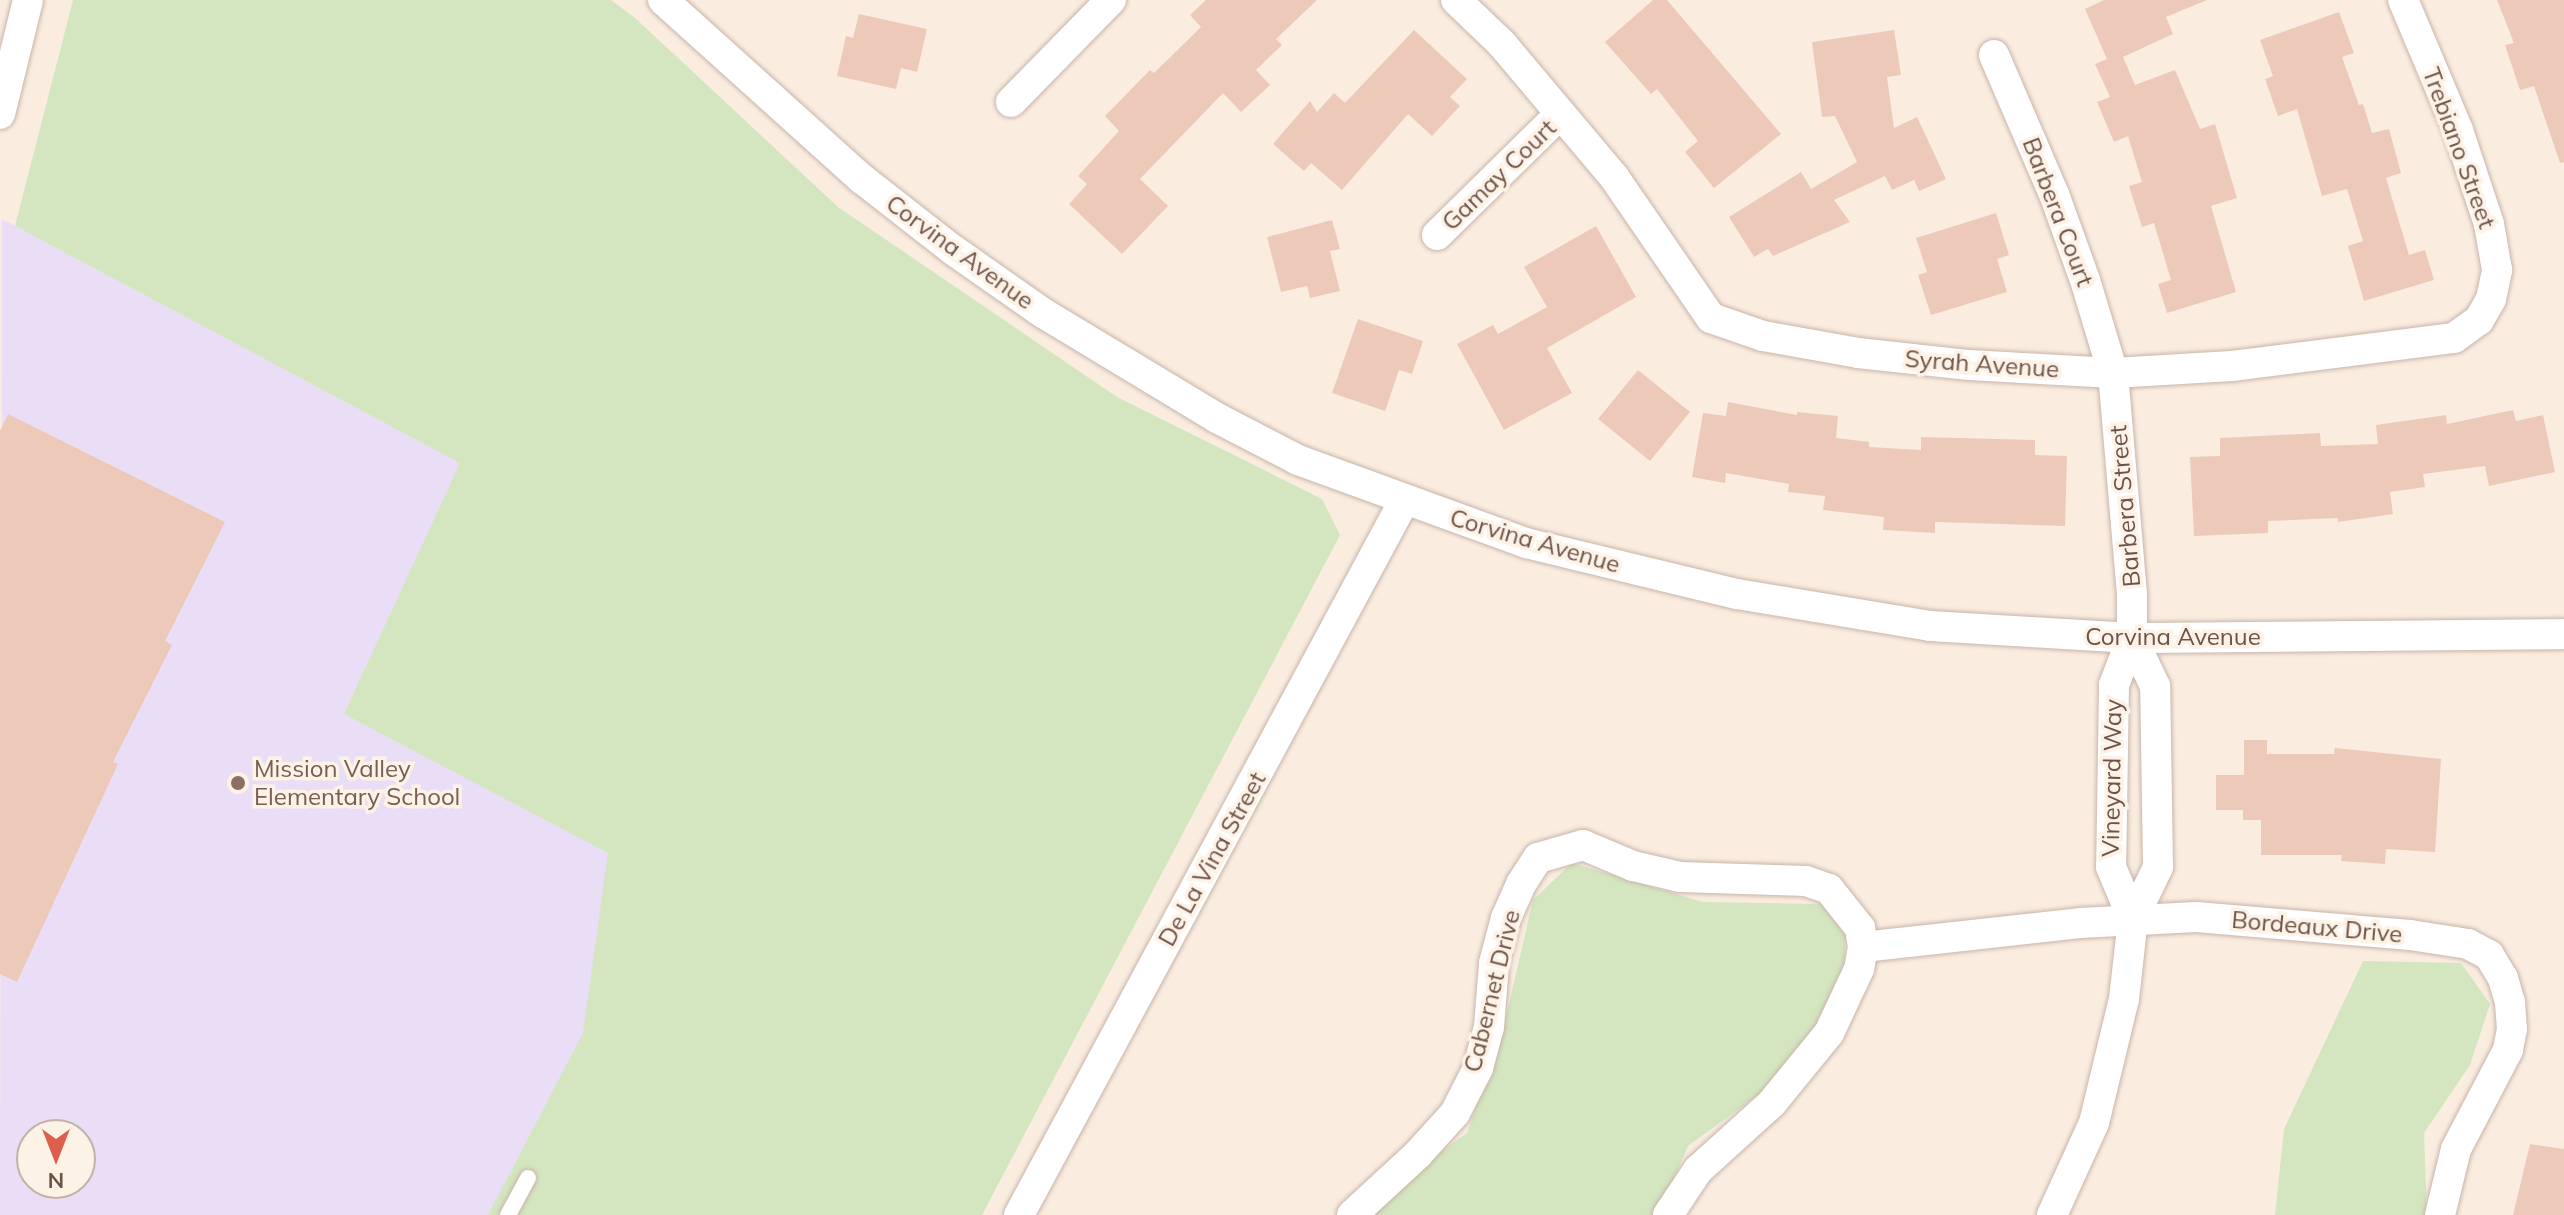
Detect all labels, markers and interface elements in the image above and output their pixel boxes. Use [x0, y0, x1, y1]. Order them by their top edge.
street label: Trebiano Street [2417, 64, 2501, 232]
street label: Gamay Court [1436, 114, 1562, 236]
street label: Barbera Court [2016, 134, 2100, 290]
street label: Corvina Avenue [881, 189, 1039, 315]
street label: Syrah Avenue [1904, 344, 2060, 384]
street label: Barbera Street [2104, 424, 2146, 588]
street label: Corvina Avenue [1447, 503, 1623, 579]
street label: Corvina Avenue [2085, 623, 2261, 651]
street label: Vineyard Way [2096, 699, 2128, 857]
place label: Mission Valley Elementary School [254, 755, 460, 811]
street label: De La Vina Street [1152, 767, 1272, 951]
marker: Mission Valley Elementary School [229, 774, 247, 792]
street label: Bordeaux Drive [2230, 905, 2404, 949]
street label: Cabernet Drive [1458, 907, 1526, 1075]
north arrow [16, 1119, 96, 1199]
text: N [48, 1167, 64, 1195]

